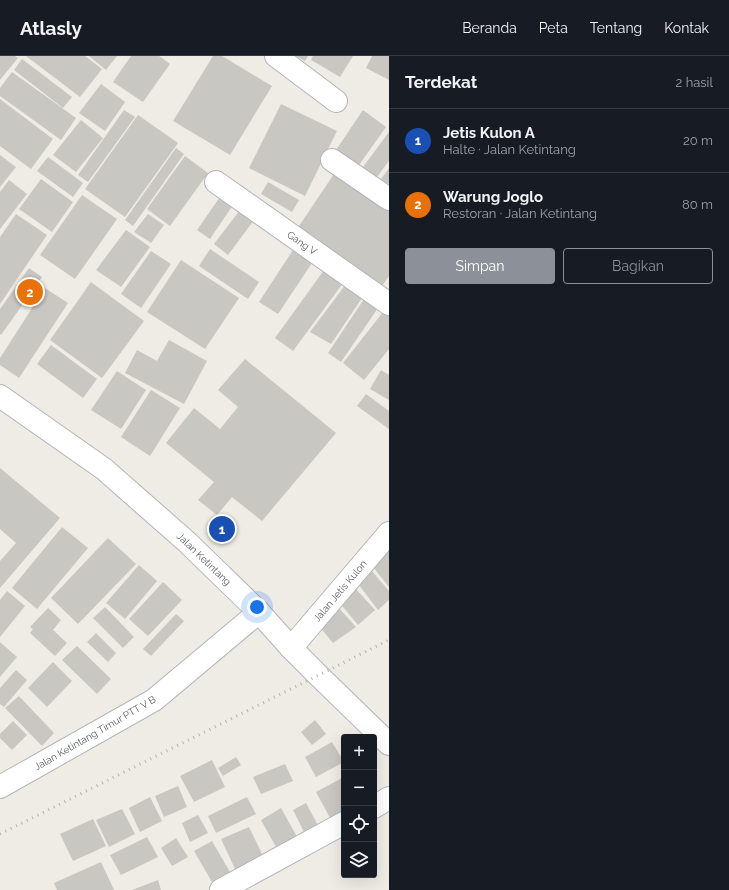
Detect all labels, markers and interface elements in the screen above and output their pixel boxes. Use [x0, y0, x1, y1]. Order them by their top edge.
text: Atlasly [20, 17, 82, 39]
text: Beranda [462, 20, 517, 36]
text: Peta [539, 20, 568, 36]
text: Tentang [590, 20, 642, 36]
text: Kontak [664, 20, 709, 36]
text: Terdekat [405, 72, 477, 92]
text: 2 hasil [676, 75, 713, 90]
text: Jetis Kulon A [443, 124, 535, 142]
text: 1 [415, 133, 421, 148]
text: 20 m [683, 133, 713, 148]
text: Halte · Jalan Ketintang [443, 142, 576, 157]
text: Warung Joglo [443, 188, 543, 206]
text: 2 [414, 197, 422, 212]
text: 80 m [682, 197, 713, 212]
text: Restoran · Jalan Ketintang [443, 206, 597, 221]
street label: Gang V [285, 229, 319, 257]
button: Simpan [405, 248, 555, 284]
button: Bagikan [563, 248, 713, 284]
pin: 2 [17, 277, 43, 307]
pin: 1 [209, 514, 235, 544]
street label: Jalan Ketintang [175, 530, 233, 588]
street label: Jalan Jetis Kulon [311, 558, 369, 624]
your location [247, 597, 267, 617]
street label: Jalan Ketintang Timur PTT V B [32, 693, 158, 772]
map controls [341, 734, 377, 878]
button: + [341, 734, 377, 770]
button: − [341, 770, 377, 806]
button: locate [341, 806, 377, 842]
button: layers [341, 842, 377, 878]

